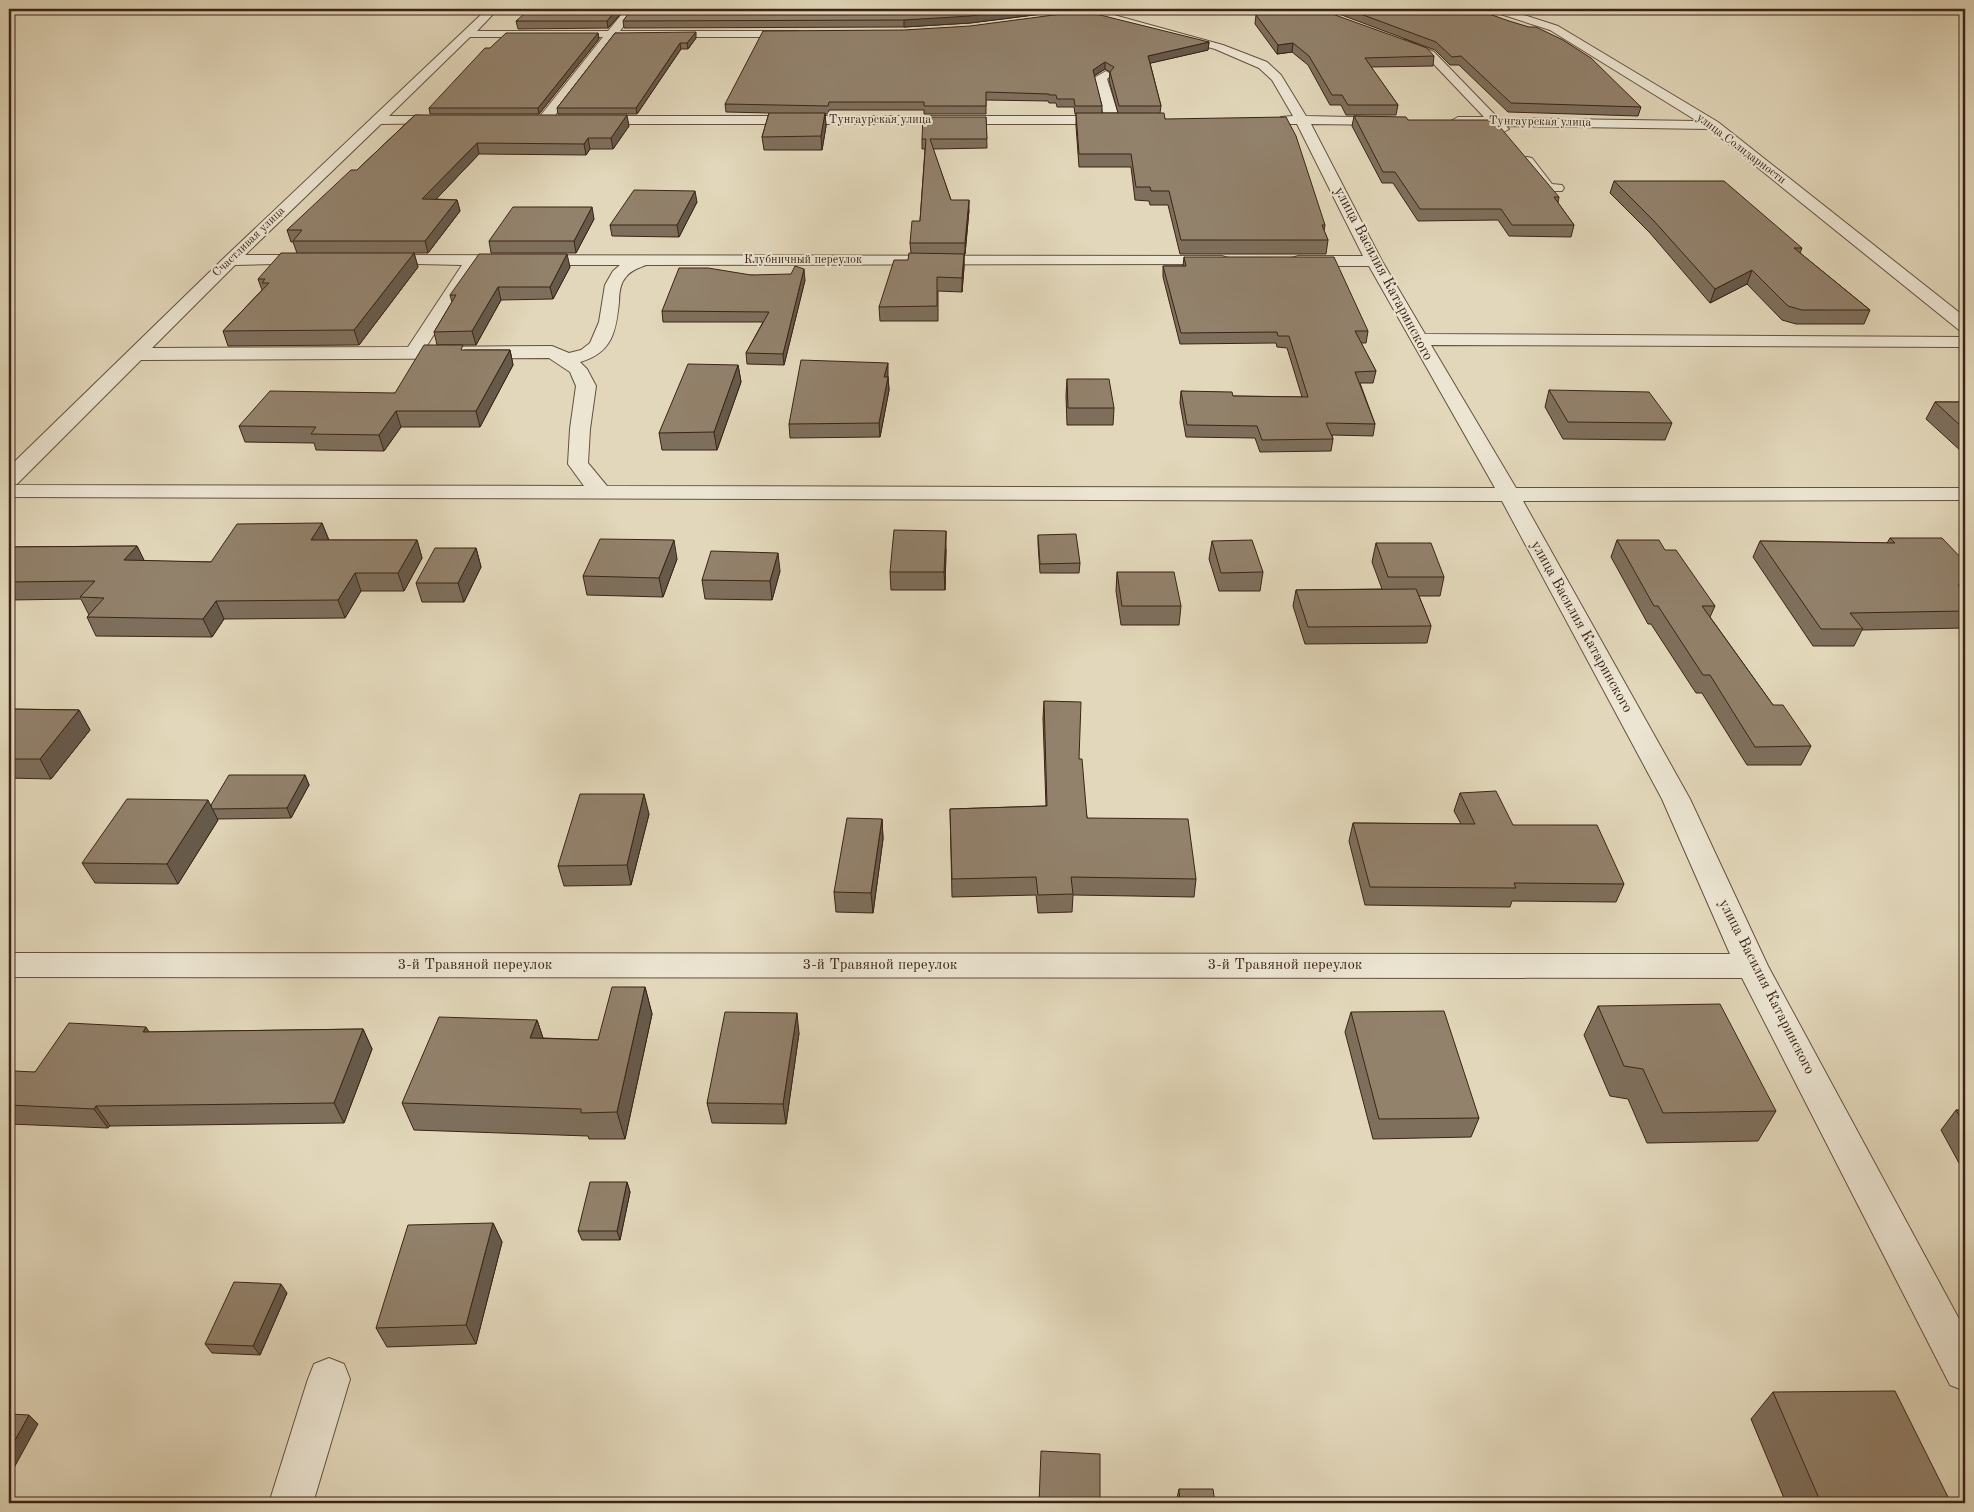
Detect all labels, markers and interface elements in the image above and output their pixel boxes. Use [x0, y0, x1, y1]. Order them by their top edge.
street label: улица Солидарности [1694, 112, 1788, 186]
street label: Тунгаурская улица [829, 114, 931, 126]
street label: Тунгаурская улица [1489, 115, 1591, 129]
street label: улица Василия Катаринского [1331, 185, 1435, 363]
street label: Счастливая улица [211, 205, 287, 279]
street label: Клубничный переулок [744, 254, 862, 266]
street label: улица Василия Катаринского [1527, 538, 1635, 716]
street label: улица Василия Катаринского [1715, 897, 1817, 1077]
street label: 3-й Травяной переулок [398, 958, 553, 973]
street label: 3-й Травяной переулок [803, 958, 958, 973]
street label: 3-й Травяной переулок [1208, 958, 1363, 973]

